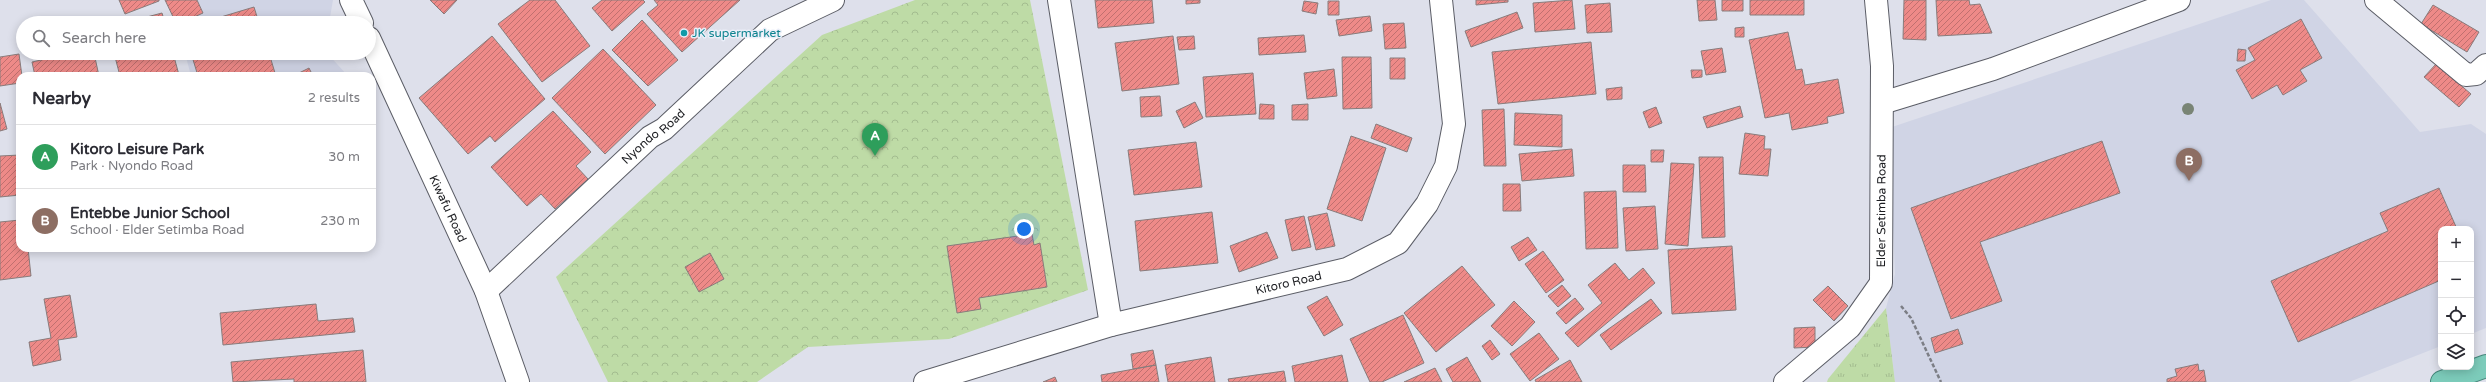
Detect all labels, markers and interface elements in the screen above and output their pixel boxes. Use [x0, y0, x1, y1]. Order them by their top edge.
search box [16, 16, 376, 60]
place label: JK supermarket [692, 26, 781, 40]
icon: search [30, 27, 52, 49]
marker: JK supermarket [679, 28, 689, 38]
text: Search here [62, 29, 146, 47]
text: Nearby [32, 88, 91, 109]
text: 2 results [308, 90, 360, 106]
street label: Nyondo Road [619, 106, 688, 167]
pin: A [862, 123, 888, 156]
text: Kitoro Leisure Park [70, 140, 204, 158]
pin: B [2176, 148, 2202, 181]
text: A [40, 149, 50, 165]
text: 30 m [328, 149, 360, 165]
street label: Elder Setimba Road [1874, 154, 1889, 268]
text: Park · Nyondo Road [70, 158, 193, 174]
street label: Kiwafu Road [426, 173, 469, 244]
text: Entebbe Junior School [70, 204, 230, 222]
text: B [40, 213, 50, 229]
text: 230 m [320, 213, 360, 229]
your location [1014, 219, 1034, 239]
text: School · Elder Setimba Road [70, 222, 245, 238]
map controls [2438, 226, 2474, 370]
button: + [2438, 226, 2474, 262]
button: − [2438, 262, 2474, 298]
street label: Kitoro Road [1254, 268, 1323, 298]
button: locate [2438, 298, 2474, 334]
button: layers [2438, 334, 2474, 370]

